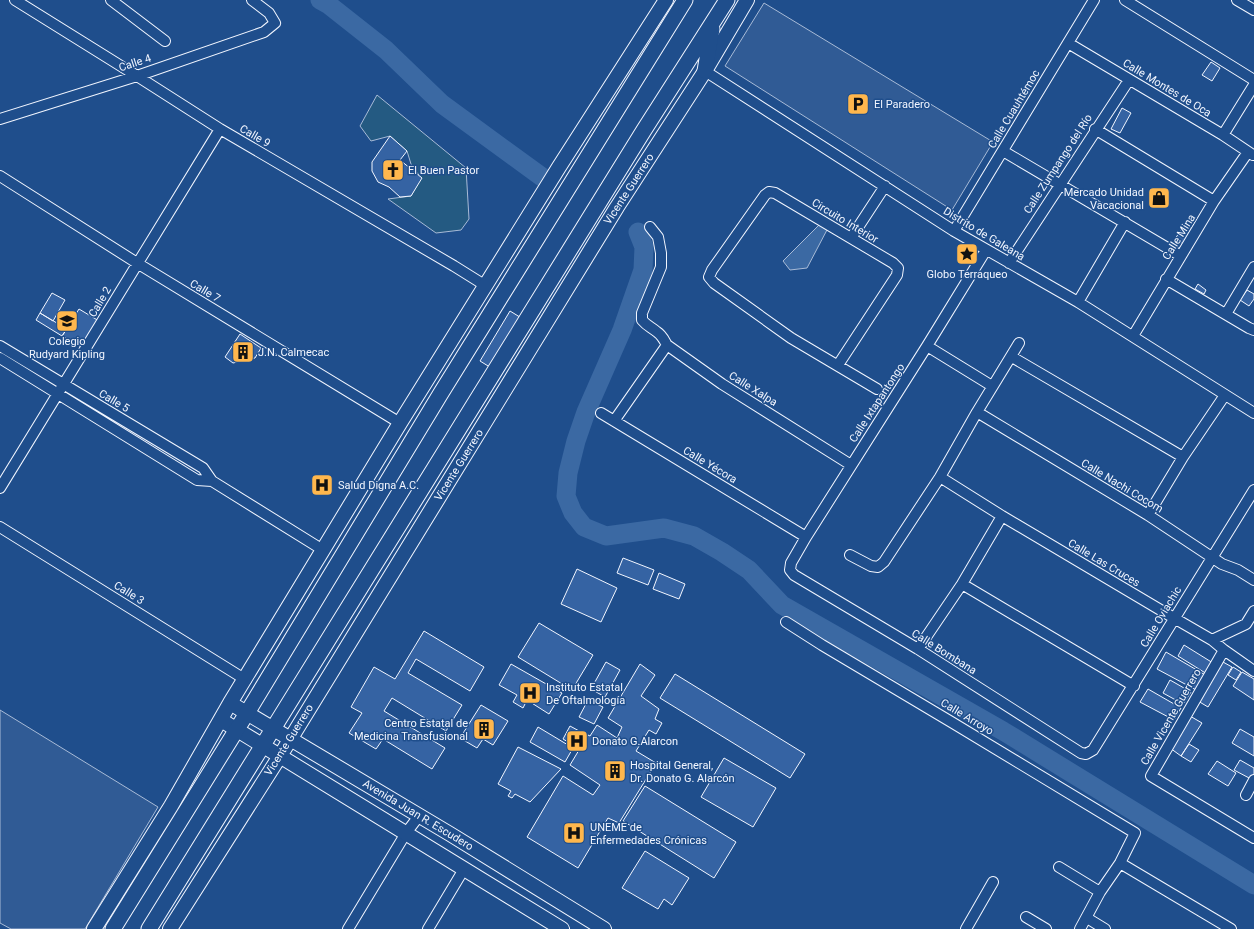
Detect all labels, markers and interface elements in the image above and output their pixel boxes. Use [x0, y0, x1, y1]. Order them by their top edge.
street label: Calle 4 [117, 52, 153, 74]
street label: Calle Montes de Oca [1120, 56, 1214, 120]
street label: Calle Cuauhtémoc [985, 67, 1043, 151]
parking icon: El Paradero [845, 91, 871, 117]
place label: El Paradero [874, 98, 930, 111]
street label: Calle Zumpango del Río [1021, 112, 1095, 216]
street label: Calle 9 [237, 122, 273, 150]
street label: Vicente Guerrero [601, 151, 657, 227]
church icon: El Buen Pastor [380, 157, 406, 183]
place label: El Buen Pastor [408, 164, 480, 177]
shop icon: Mercado Unidad Vacacional [1146, 185, 1172, 211]
place label: Mercado Unidad Vacacional [1064, 186, 1144, 212]
street label: Circuito Interior [809, 196, 881, 246]
street label: Distrito de Galeana [941, 205, 1027, 263]
street label: Calle Mina [1160, 212, 1198, 262]
place icon: Globo Terraqueo [954, 241, 980, 267]
place label: Globo Terraqueo [927, 268, 1007, 281]
street label: Calle 7 [187, 277, 223, 305]
street label: Calle 2 [86, 284, 114, 320]
school or university icon: Colegio Rudyard Kipling [54, 308, 80, 334]
place label: Colegio Rudyard Kipling [29, 335, 105, 361]
building icon: J.N. Calmecac [230, 339, 256, 365]
place label: J.N. Calmecac [258, 346, 329, 359]
street label: Calle Ixtapantongo [847, 361, 907, 445]
street label: Calle Xalpa [726, 369, 780, 409]
street label: Calle 5 [96, 387, 132, 415]
street label: Vicente Guerrero [432, 427, 486, 503]
street label: Calle Yécora [681, 444, 739, 486]
street label: Calle Nachi Cocom [1079, 456, 1165, 516]
hospital icon: Salud Digna A.C. [309, 472, 335, 498]
place label: Salud Digna A.C. [338, 479, 419, 492]
street label: Calle Las Cruces [1066, 536, 1143, 590]
street label: Calle 3 [111, 579, 147, 607]
street label: Calle Oviachic [1138, 584, 1184, 650]
street label: Calle Bombana [909, 627, 979, 677]
street label: Calle Vicente Guerrero [1138, 667, 1204, 767]
hospital icon: Instituto Estatal De Oftalmología [517, 680, 543, 706]
place label: Instituto Estatal De Oftalmología [546, 681, 625, 707]
street label: Calle Arroyo [938, 696, 996, 738]
street label: Vicente Guerrero [262, 702, 316, 778]
building icon: Centro Estatal de Medicina Transfusional [471, 716, 497, 742]
place label: Centro Estatal de Medicina Transfusional [354, 717, 468, 743]
hospital icon: Donato G.Alarcon [564, 728, 590, 754]
place label: Donato G.Alarcon [592, 735, 678, 748]
building icon: Hospital General, Dr. Donato G. Alarcón [602, 758, 628, 784]
place label: Hospital General, Dr. Donato G. Alarcón [630, 759, 735, 785]
street label: Avenida Juan R. Escudero [360, 777, 476, 853]
hospital icon: UNEME de Enfermedades Crónicas [561, 820, 587, 846]
place label: UNEME de Enfermedades Crónicas [590, 821, 707, 847]

